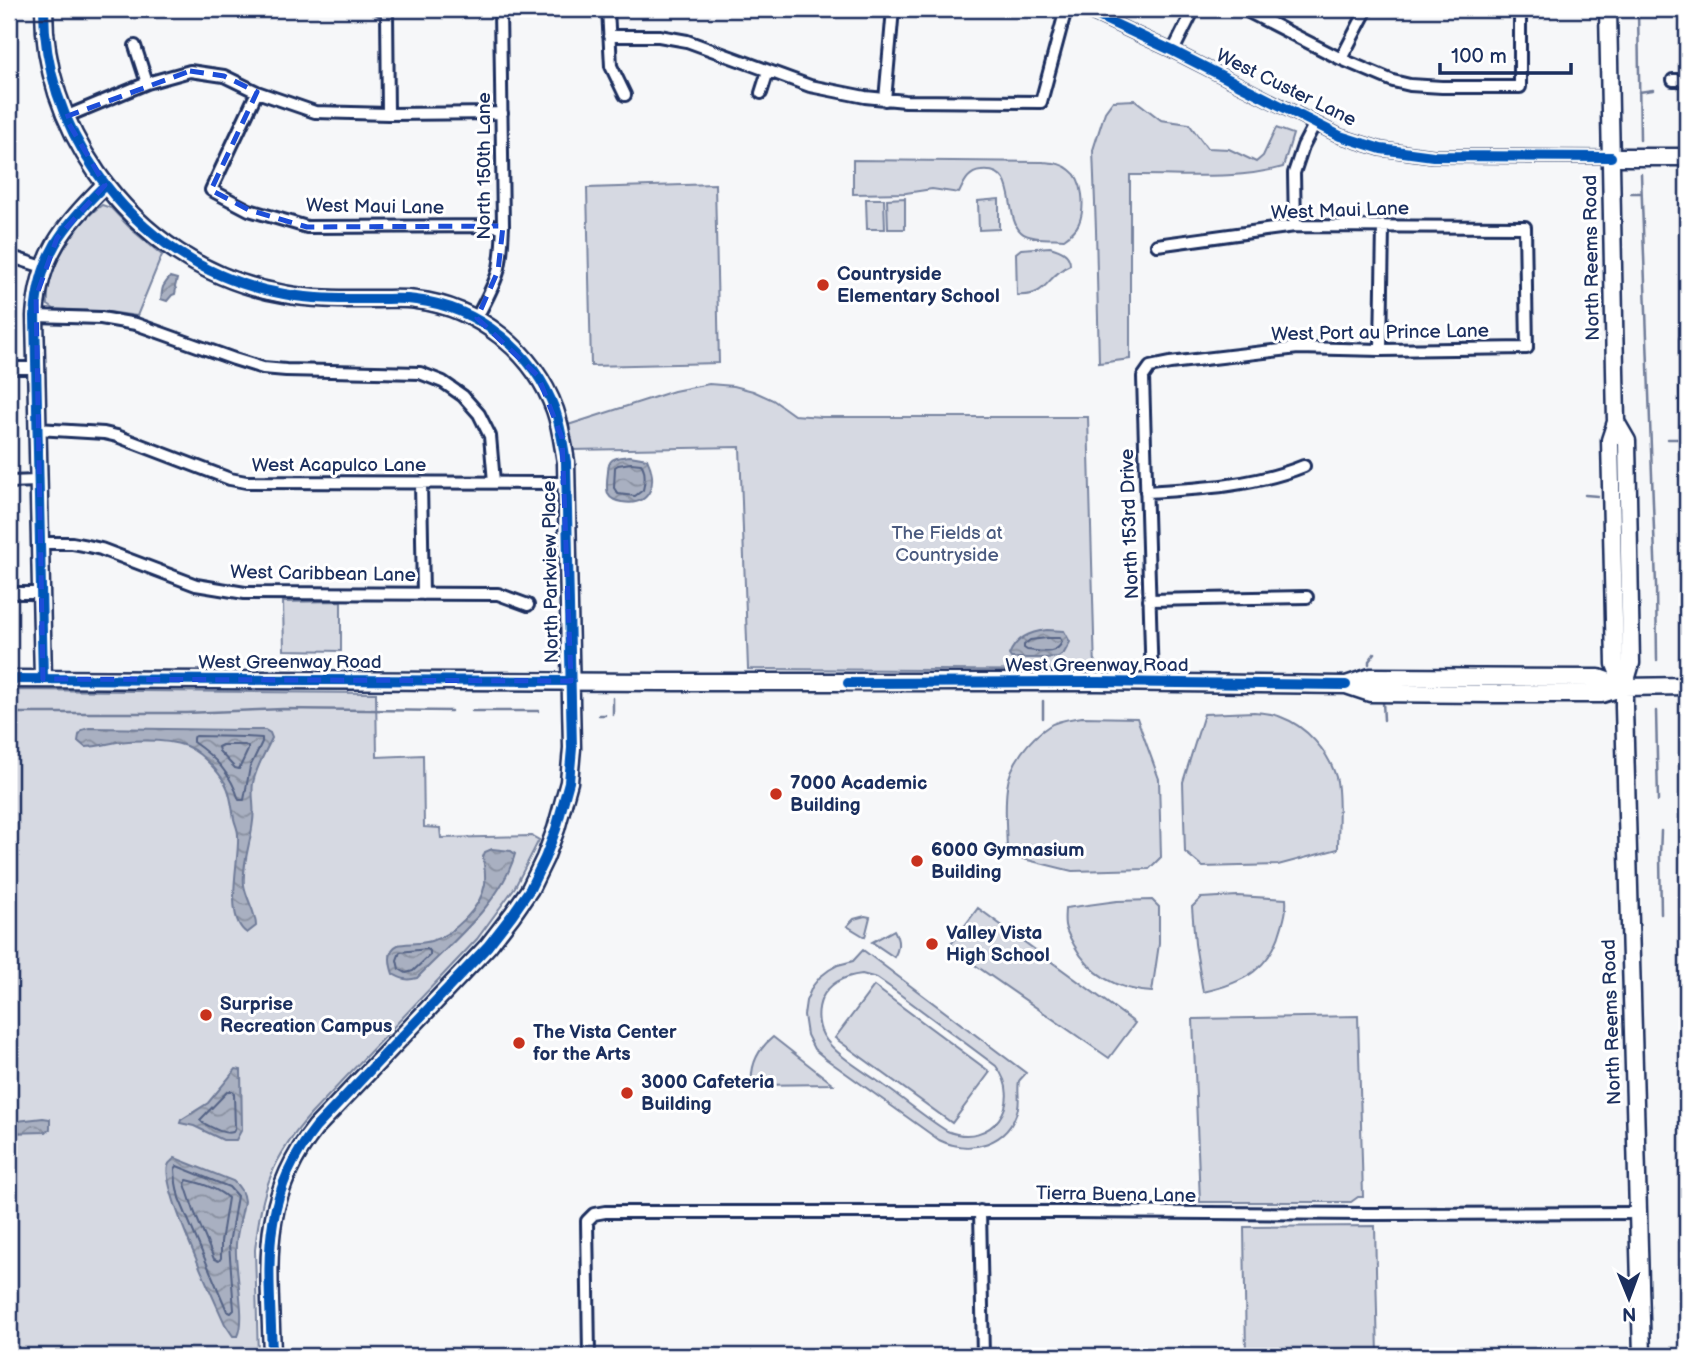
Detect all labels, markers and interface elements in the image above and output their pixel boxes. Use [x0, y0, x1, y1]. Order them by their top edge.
scale bar [1440, 32, 1572, 76]
street label: West Custer Lane [1212, 44, 1360, 132]
text: 100 m [1451, 44, 1507, 69]
street label: North 150th Lane [473, 92, 496, 240]
street label: North Reems Road [1579, 175, 1605, 341]
street label: West Maui Lane [306, 194, 444, 220]
street label: West Maui Lane [1270, 197, 1410, 225]
place label: Countryside Elementary School [837, 263, 1000, 308]
marker: Countryside Elementary School [815, 277, 831, 293]
street label: West Port au Prince Lane [1271, 320, 1489, 346]
street label: North 153rd Drive [1116, 448, 1144, 600]
street label: West Acapulco Lane [252, 454, 426, 477]
street label: North Parkview Place [538, 480, 564, 664]
park label: The Fields at Countryside [892, 522, 1003, 567]
street label: West Caribbean Lane [230, 561, 416, 587]
street label: West Greenway Road [198, 651, 382, 674]
street label: West Greenway Road [1005, 654, 1189, 677]
place label: 7000 Academic Building [790, 772, 927, 817]
marker: 7000 Academic Building [768, 786, 784, 802]
place label: 6000 Gymnasium Building [931, 839, 1084, 884]
marker: 6000 Gymnasium Building [909, 853, 925, 869]
place label: Valley Vista High School [946, 922, 1050, 967]
marker: Valley Vista High School [924, 936, 940, 952]
street label: North Reems Road [1598, 939, 1626, 1105]
place label: Surprise Recreation Campus [220, 993, 392, 1038]
marker: Surprise Recreation Campus [198, 1007, 214, 1023]
place label: The Vista Center for the Arts [533, 1021, 677, 1066]
marker: The Vista Center for the Arts [511, 1035, 527, 1051]
place label: 3000 Cafeteria Building [641, 1071, 775, 1116]
marker: 3000 Cafeteria Building [619, 1085, 635, 1101]
street label: Tierra Buena Lane [1036, 1182, 1196, 1208]
north arrow [1594, 1264, 1664, 1334]
text: N [1622, 1302, 1637, 1325]

